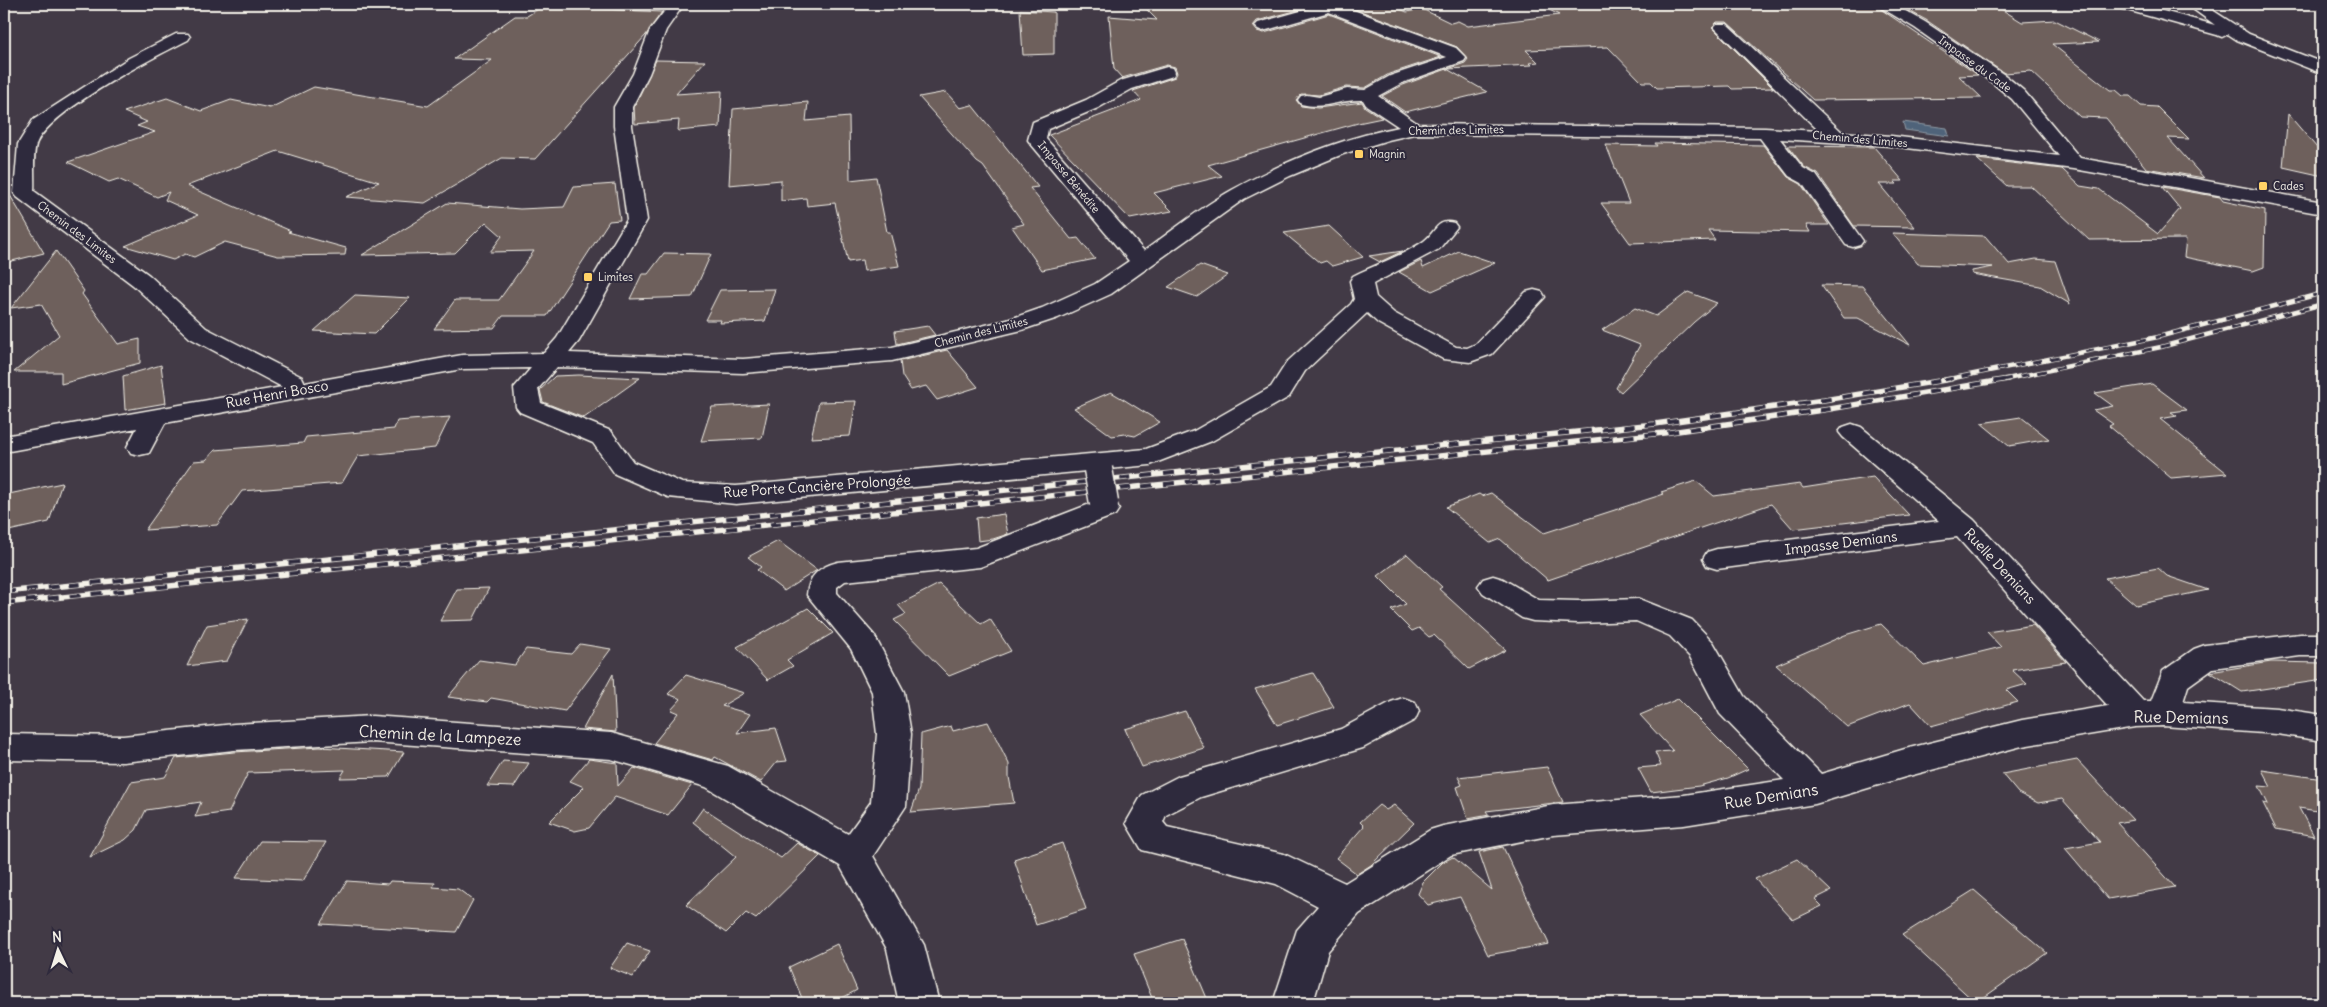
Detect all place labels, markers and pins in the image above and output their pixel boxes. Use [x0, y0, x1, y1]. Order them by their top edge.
place label: Magnin [1369, 147, 1405, 161]
marker: Magnin [1353, 148, 1365, 160]
place label: Cades [2273, 179, 2304, 193]
marker: Cades [2257, 180, 2269, 192]
place label: Limites [598, 270, 633, 284]
marker: Limites [582, 271, 594, 283]

